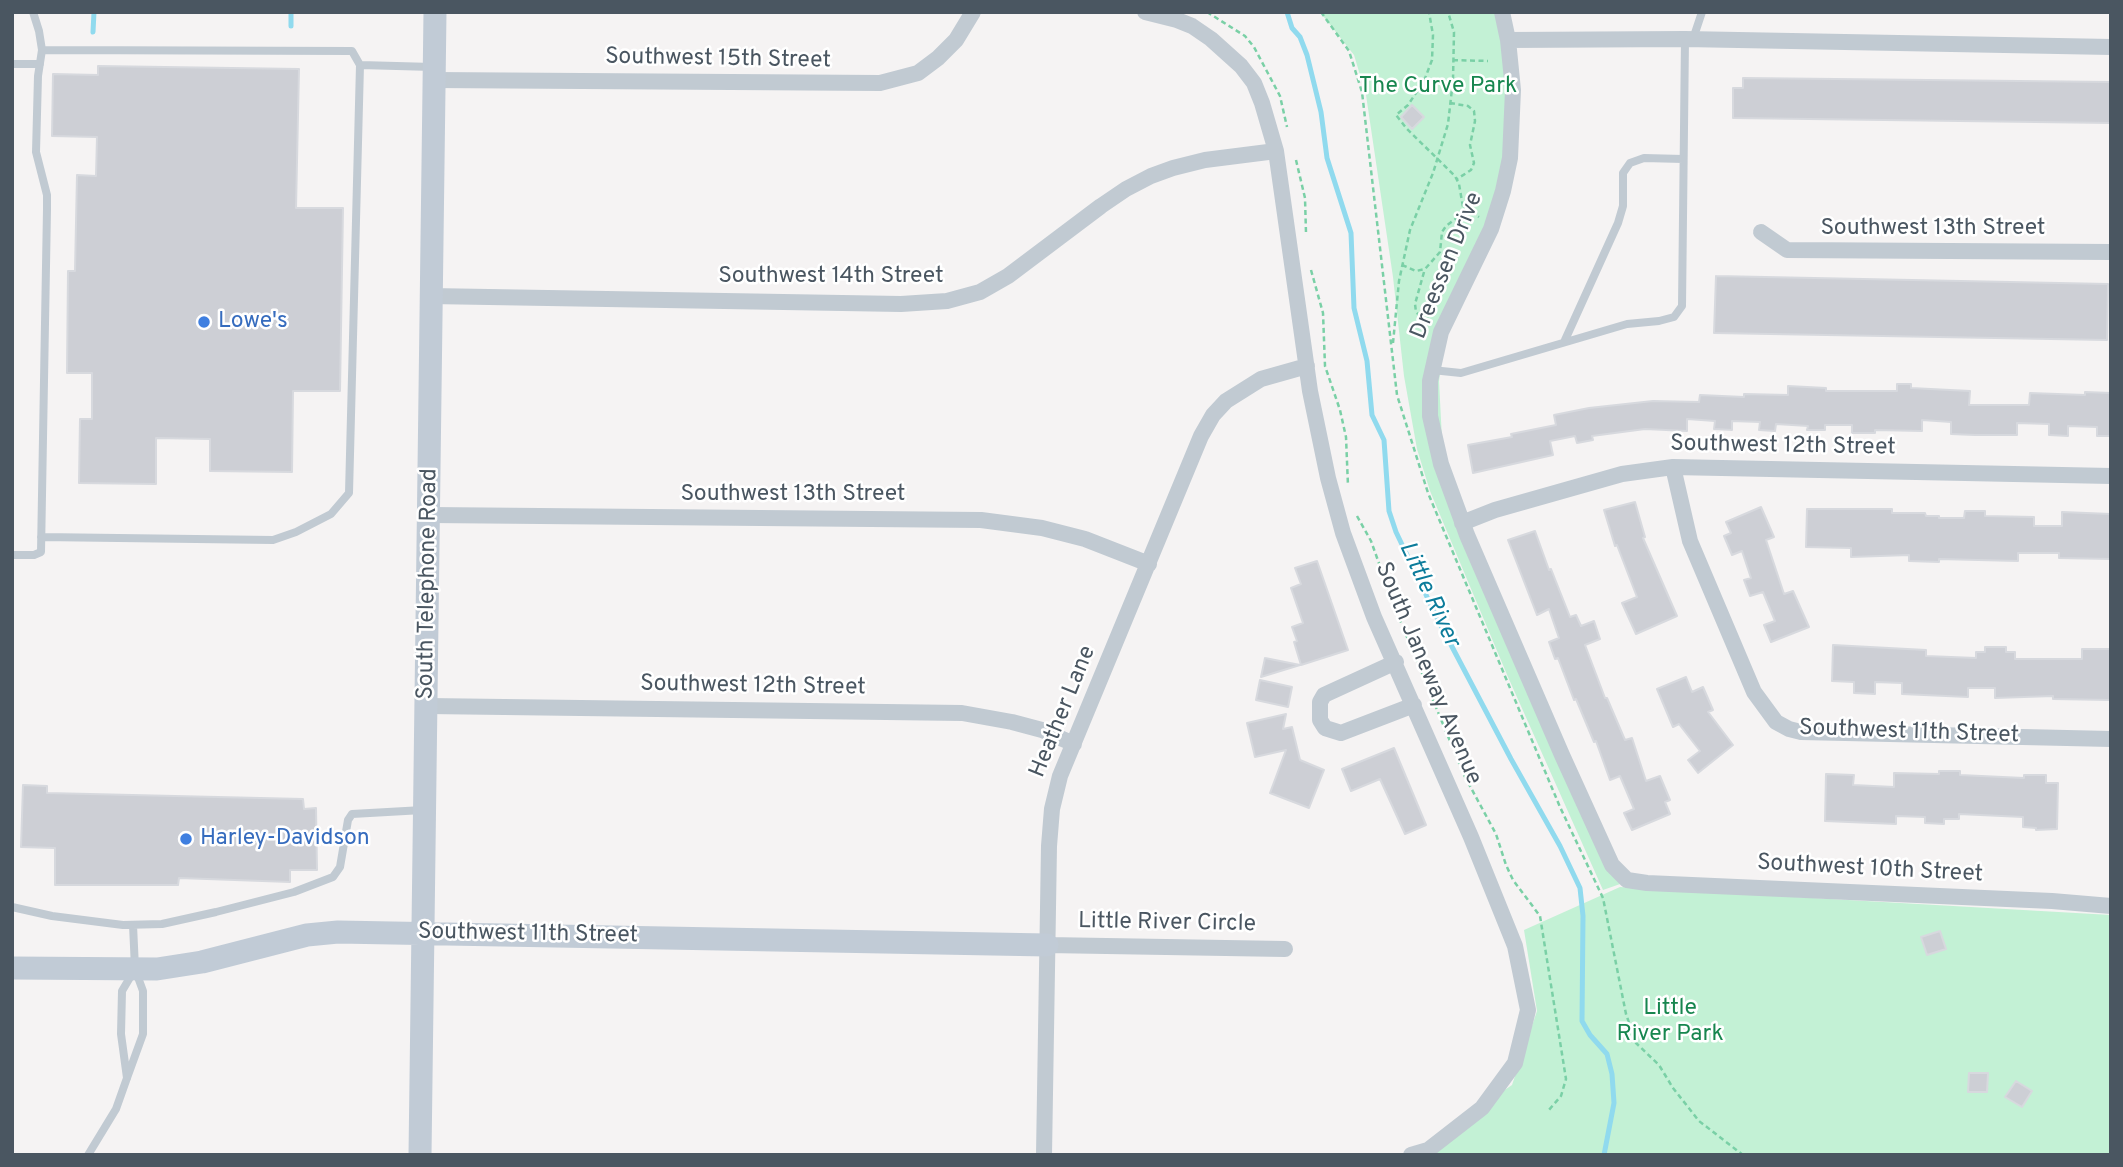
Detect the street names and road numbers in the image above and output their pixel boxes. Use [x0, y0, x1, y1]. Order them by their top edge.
street label: Southwest 15th Street [605, 44, 831, 76]
street label: Dreessen Drive [1406, 189, 1490, 343]
street label: Southwest 13th Street [1820, 215, 2046, 243]
street label: Southwest 14th Street [718, 263, 944, 291]
street label: Southwest 12th Street [1670, 431, 1896, 463]
street label: South Telephone Road [413, 468, 445, 700]
street label: Southwest 13th Street [680, 481, 906, 509]
street label: South Janeway Avenue [1368, 559, 1486, 789]
street label: Heather Lane [1025, 642, 1103, 782]
street label: Southwest 12th Street [640, 671, 866, 703]
street label: Southwest 11th Street [1798, 715, 2020, 751]
street label: Southwest 10th Street [1756, 850, 1984, 890]
street label: Little River Circle [1078, 909, 1256, 939]
street label: Southwest 11th Street [418, 919, 638, 951]

